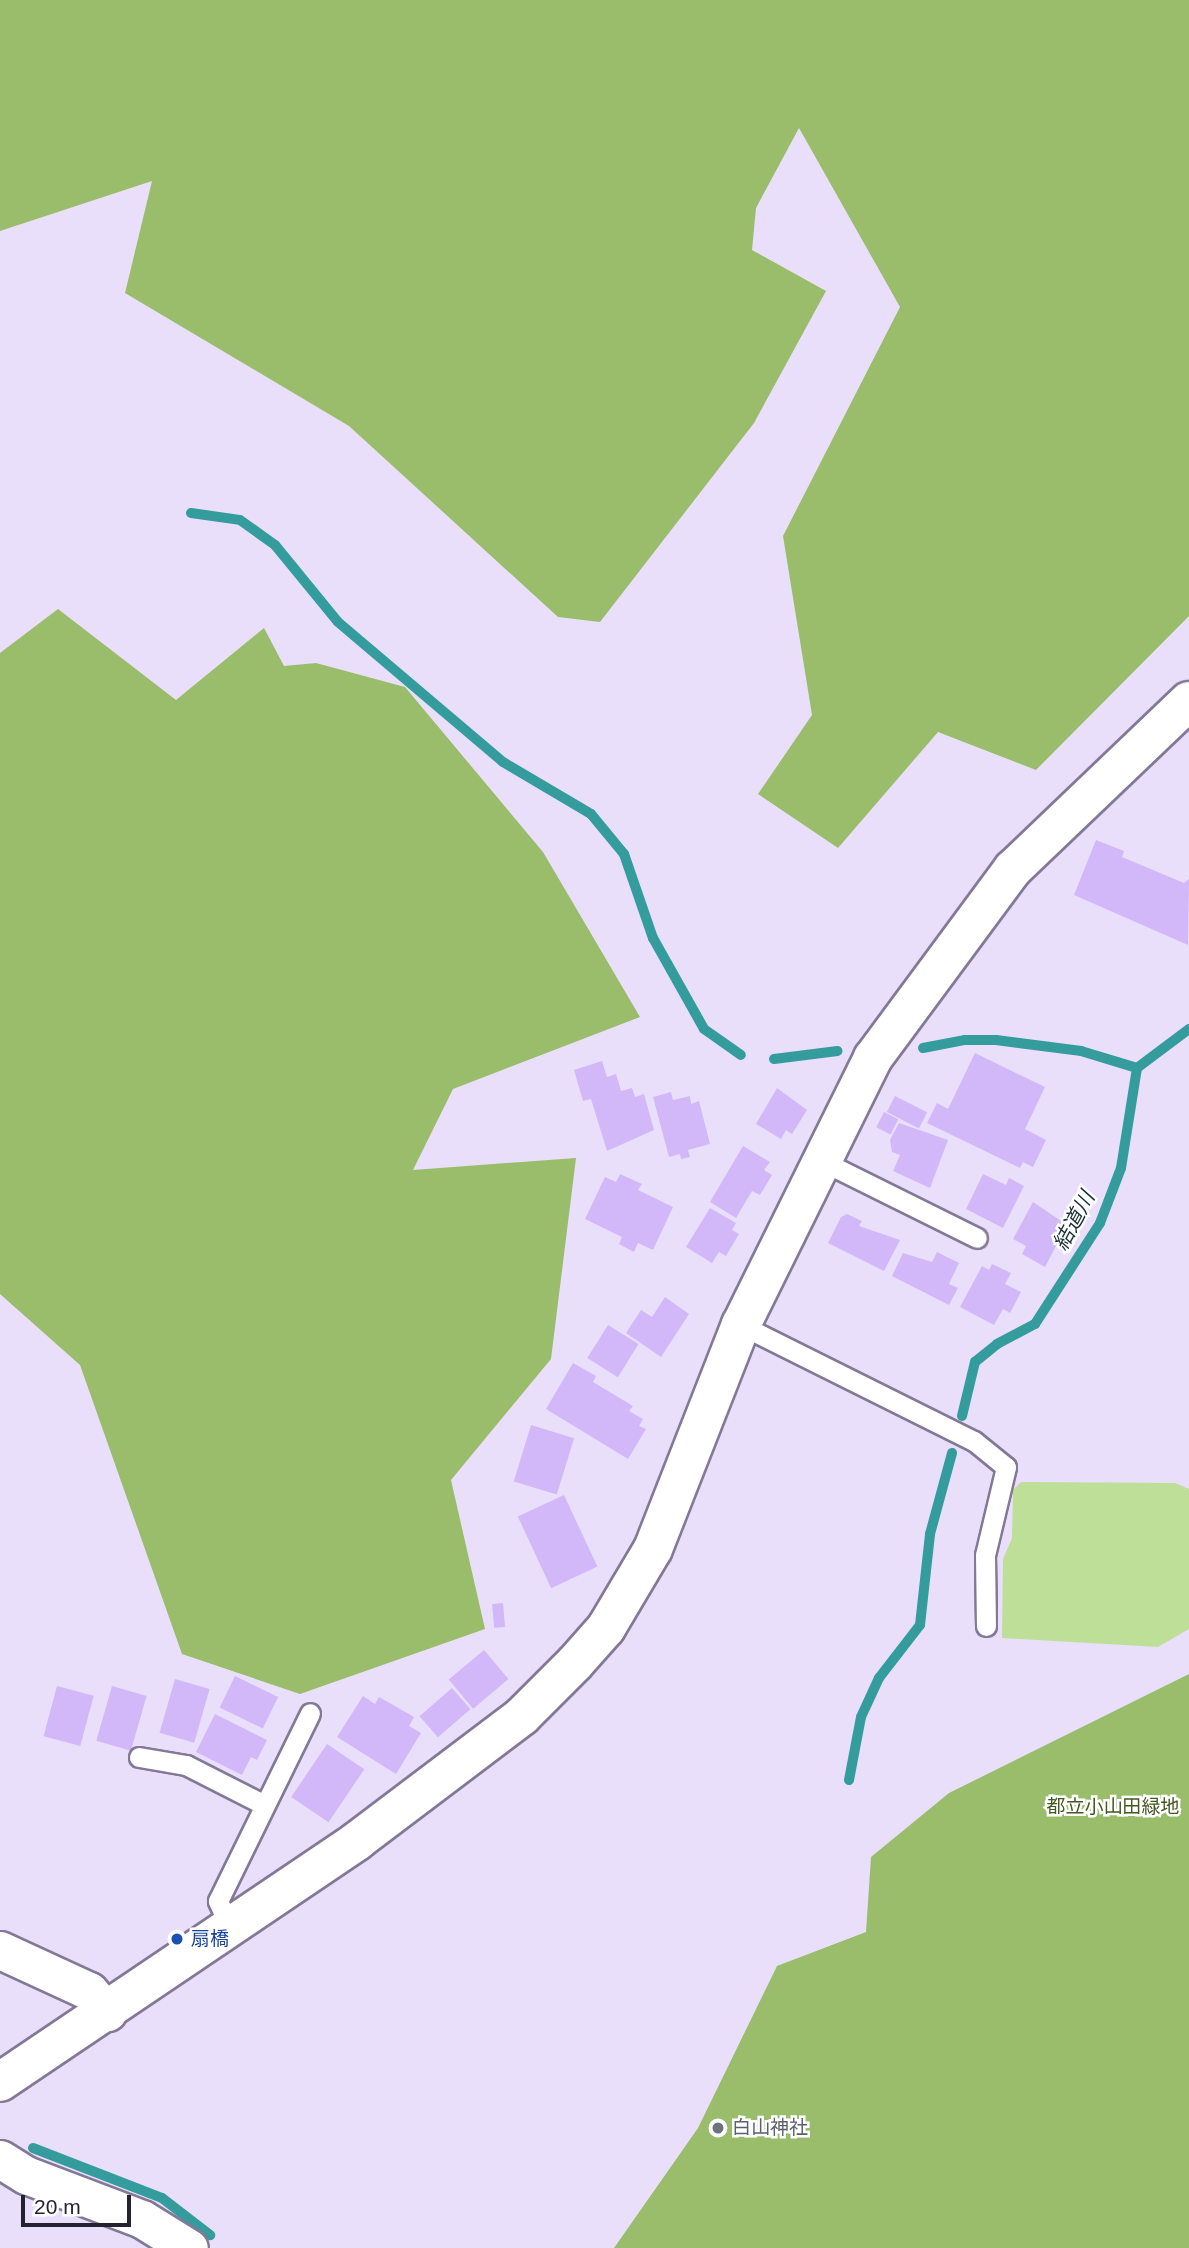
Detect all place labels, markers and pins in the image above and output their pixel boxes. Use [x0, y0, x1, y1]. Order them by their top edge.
place label: 扇橋 [191, 1928, 229, 1950]
marker: 扇橋 [169, 1931, 185, 1947]
place label: 白山神社 [732, 2117, 808, 2139]
marker: 白山神社 [710, 2120, 726, 2136]

